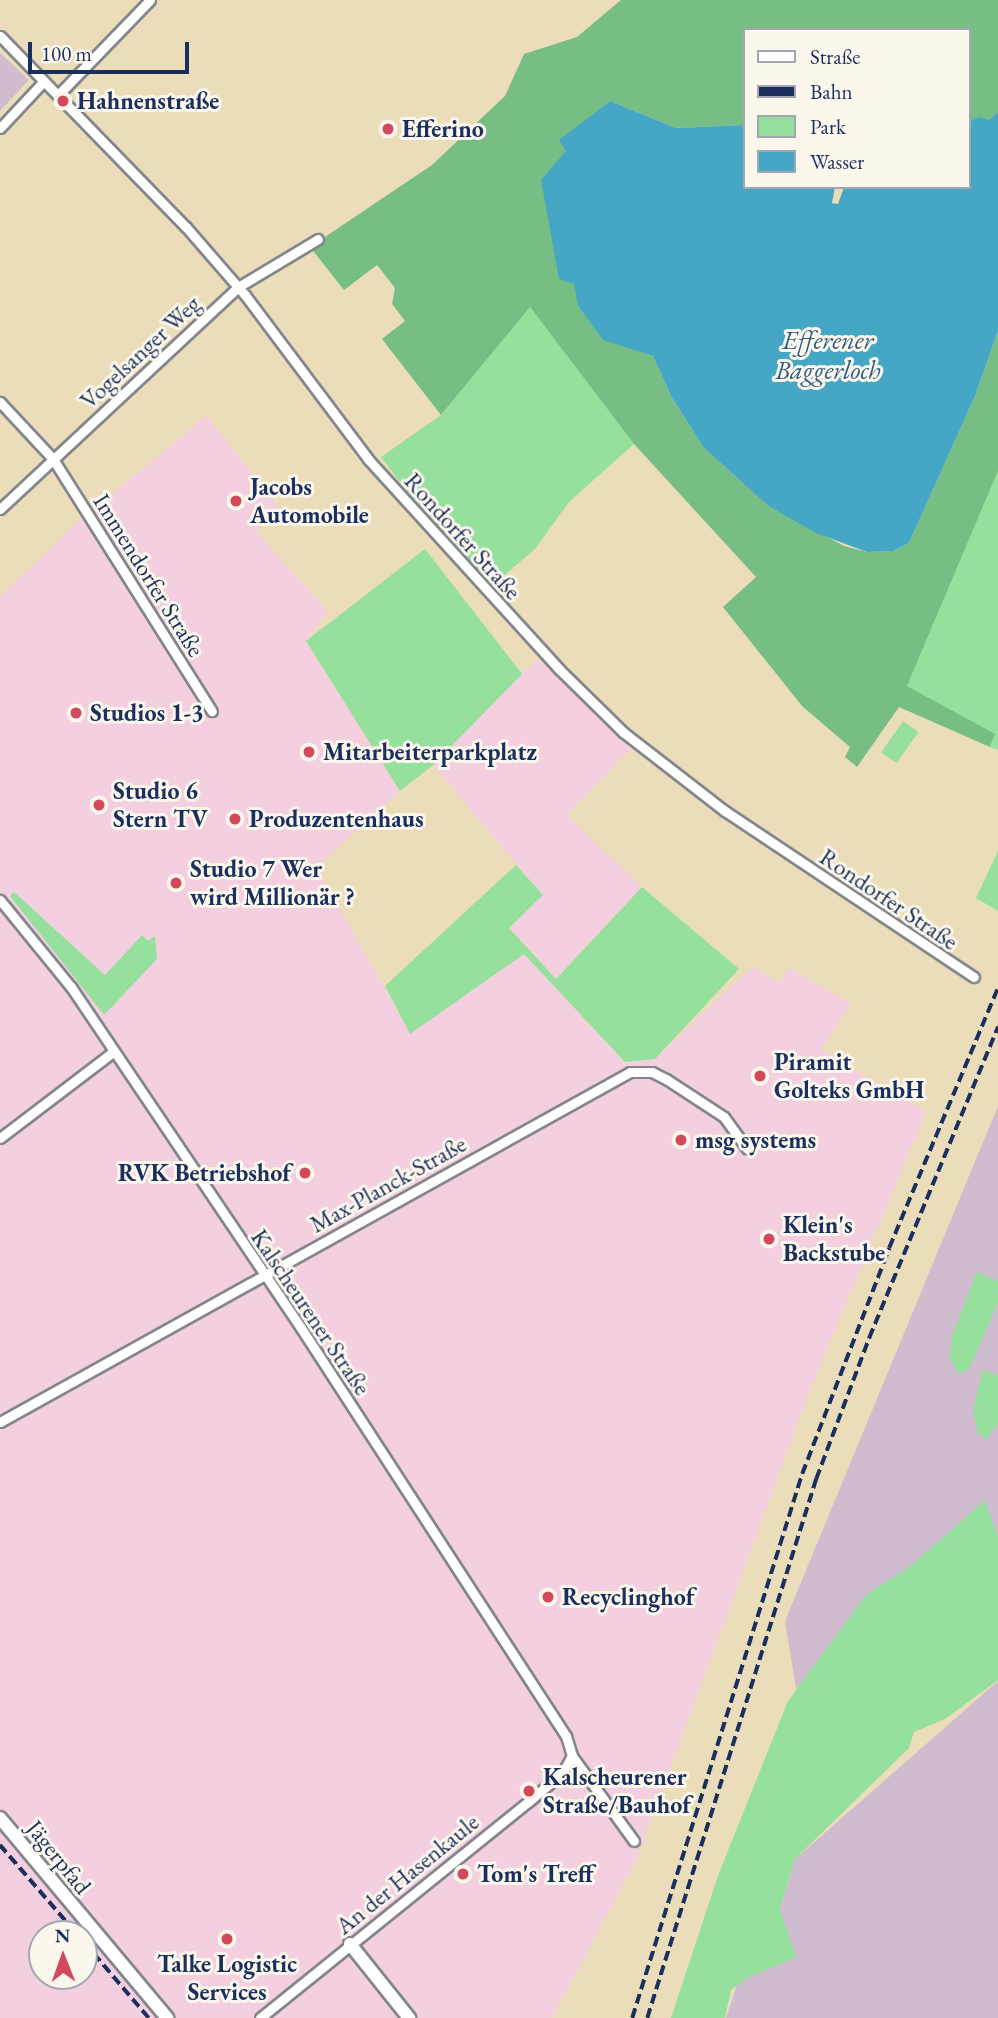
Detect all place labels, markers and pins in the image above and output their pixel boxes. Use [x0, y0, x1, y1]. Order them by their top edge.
place label: Hahnenstraße [77, 87, 219, 115]
marker: Hahnenstraße [55, 93, 71, 109]
place label: Efferino [402, 115, 484, 143]
marker: Efferino [380, 121, 396, 137]
place label: Jacobs Automobile [250, 473, 369, 529]
marker: Jacobs Automobile [228, 493, 244, 509]
place label: Studios 1-3 [90, 699, 204, 727]
marker: Studios 1-3 [68, 705, 84, 721]
place label: Mitarbeiterparkplatz [323, 738, 537, 766]
marker: Mitarbeiterparkplatz [301, 744, 317, 760]
place label: Studio 6 Stern TV [113, 777, 208, 833]
marker: Studio 6 Stern TV [91, 797, 107, 813]
place label: Produzentenhaus [249, 805, 424, 833]
marker: Produzentenhaus [227, 811, 243, 827]
place label: Studio 7 Wer wird Millionär ? [190, 855, 355, 911]
marker: Studio 7 Wer wird Millionär ? [168, 875, 184, 891]
place label: Piramit Golteks GmbH [774, 1048, 924, 1104]
marker: Piramit Golteks GmbH [752, 1068, 768, 1084]
place label: msg systems [695, 1126, 816, 1154]
marker: msg systems [673, 1132, 689, 1148]
place label: RVK Betriebshof [118, 1159, 291, 1187]
marker: RVK Betriebshof [297, 1165, 313, 1181]
place label: Klein's Backstube [783, 1211, 885, 1267]
marker: Klein's Backstube [761, 1231, 777, 1247]
place label: Recyclinghof [562, 1583, 694, 1611]
marker: Recyclinghof [540, 1589, 556, 1605]
place label: Kalscheurener Straße/Bauhof [543, 1763, 691, 1819]
marker: Kalscheurener Straße/Bauhof [521, 1783, 537, 1799]
place label: Tom's Treff [477, 1860, 594, 1888]
marker: Tom's Treff [455, 1866, 471, 1882]
marker: Talke Logistic Services [219, 1931, 235, 1947]
place label: Talke Logistic Services [157, 1950, 297, 2006]

